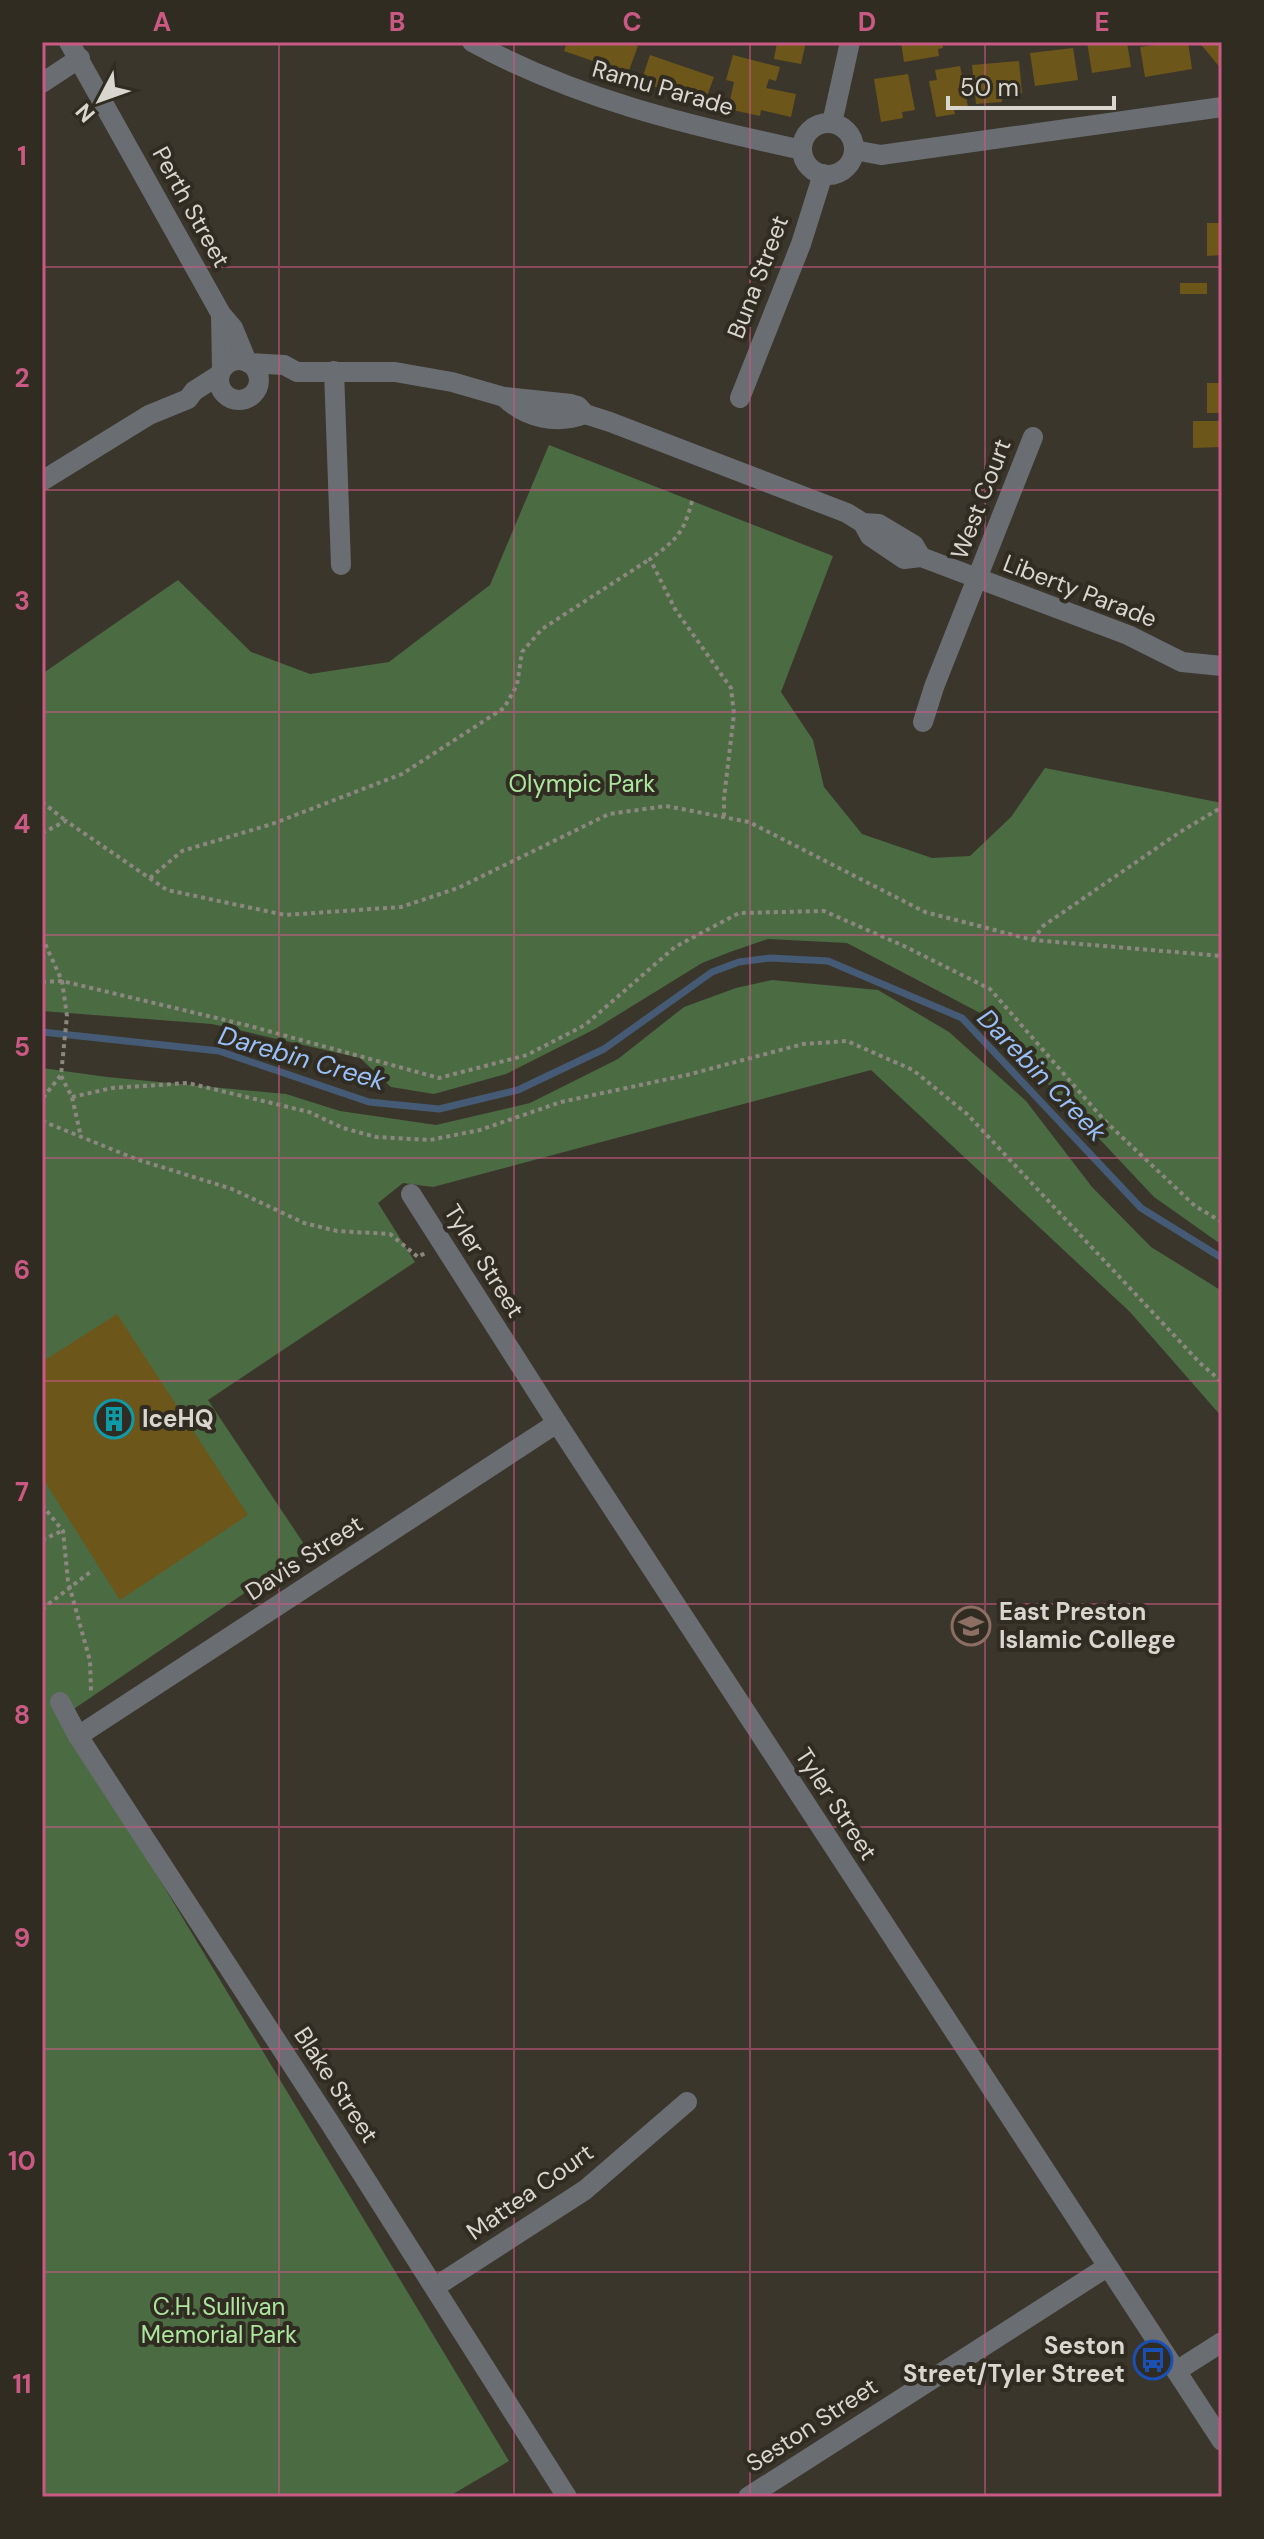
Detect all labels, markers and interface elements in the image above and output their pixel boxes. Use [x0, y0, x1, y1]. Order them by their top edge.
text: A [153, 5, 171, 39]
text: B [389, 5, 405, 39]
text: C [622, 5, 642, 39]
text: D [858, 5, 876, 39]
text: E [1094, 5, 1110, 39]
street label: Ramu Parade [589, 53, 737, 122]
north arrow [60, 60, 140, 140]
scale bar [948, 60, 1114, 110]
text: 50 m [960, 72, 1019, 103]
text: N [69, 97, 101, 128]
text: 1 [17, 139, 27, 173]
street label: Perth Street [146, 141, 237, 273]
street label: Buna Street [720, 211, 795, 343]
text: 2 [14, 361, 30, 395]
street label: West Court [943, 434, 1018, 563]
street label: Liberty Parade [999, 547, 1161, 634]
text: 3 [14, 584, 30, 618]
park label: Olympic Park [509, 768, 655, 799]
text: 4 [14, 807, 30, 841]
water label: Darebin Creek [970, 1001, 1114, 1149]
water label: Darebin Creek [215, 1018, 390, 1098]
text: 5 [14, 1030, 30, 1064]
street label: Tyler Street [437, 1198, 531, 1323]
text: 6 [14, 1253, 30, 1287]
building icon: IceHQ [93, 1398, 135, 1440]
place label: IceHQ [142, 1403, 214, 1434]
text: 7 [15, 1475, 29, 1509]
street label: Davis Street [239, 1508, 368, 1607]
place label: East Preston Islamic College [999, 1596, 1176, 1655]
school or university icon: East Preston Islamic College [950, 1605, 992, 1647]
text: 8 [14, 1698, 30, 1732]
street label: Tyler Street [789, 1742, 884, 1866]
text: 9 [14, 1921, 30, 1955]
street label: Blake Street [287, 2021, 385, 2149]
street label: Mattea Court [460, 2136, 599, 2247]
text: 10 [8, 2144, 36, 2178]
park label: C.H. Sullivan Memorial Park [141, 2291, 297, 2350]
place label: Seston Street/Tyler Street [903, 2330, 1125, 2389]
bus stop icon: Seston Street/Tyler Street [1132, 2339, 1174, 2381]
text: 11 [13, 2367, 31, 2401]
street label: Seston Street [740, 2371, 883, 2479]

